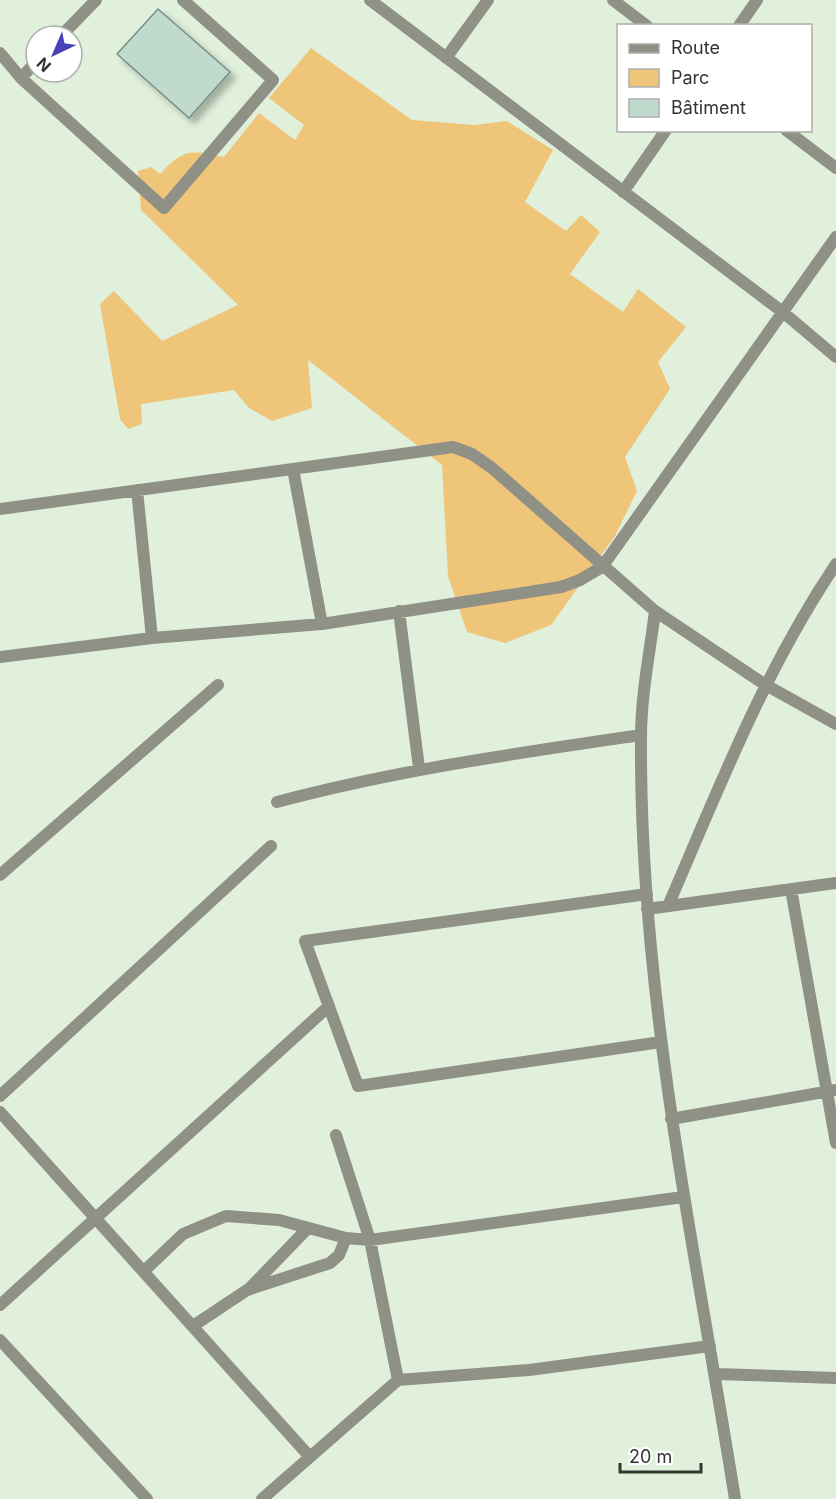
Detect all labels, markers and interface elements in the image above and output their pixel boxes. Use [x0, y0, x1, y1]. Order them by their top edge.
north arrow [24, 24, 84, 84]
legend [617, 24, 812, 132]
text: Route [671, 37, 720, 58]
text: N [32, 53, 55, 76]
text: Parc [671, 67, 709, 88]
text: Bâtiment [671, 97, 746, 118]
scale bar [620, 1436, 701, 1474]
text: 20 m [629, 1446, 672, 1467]

